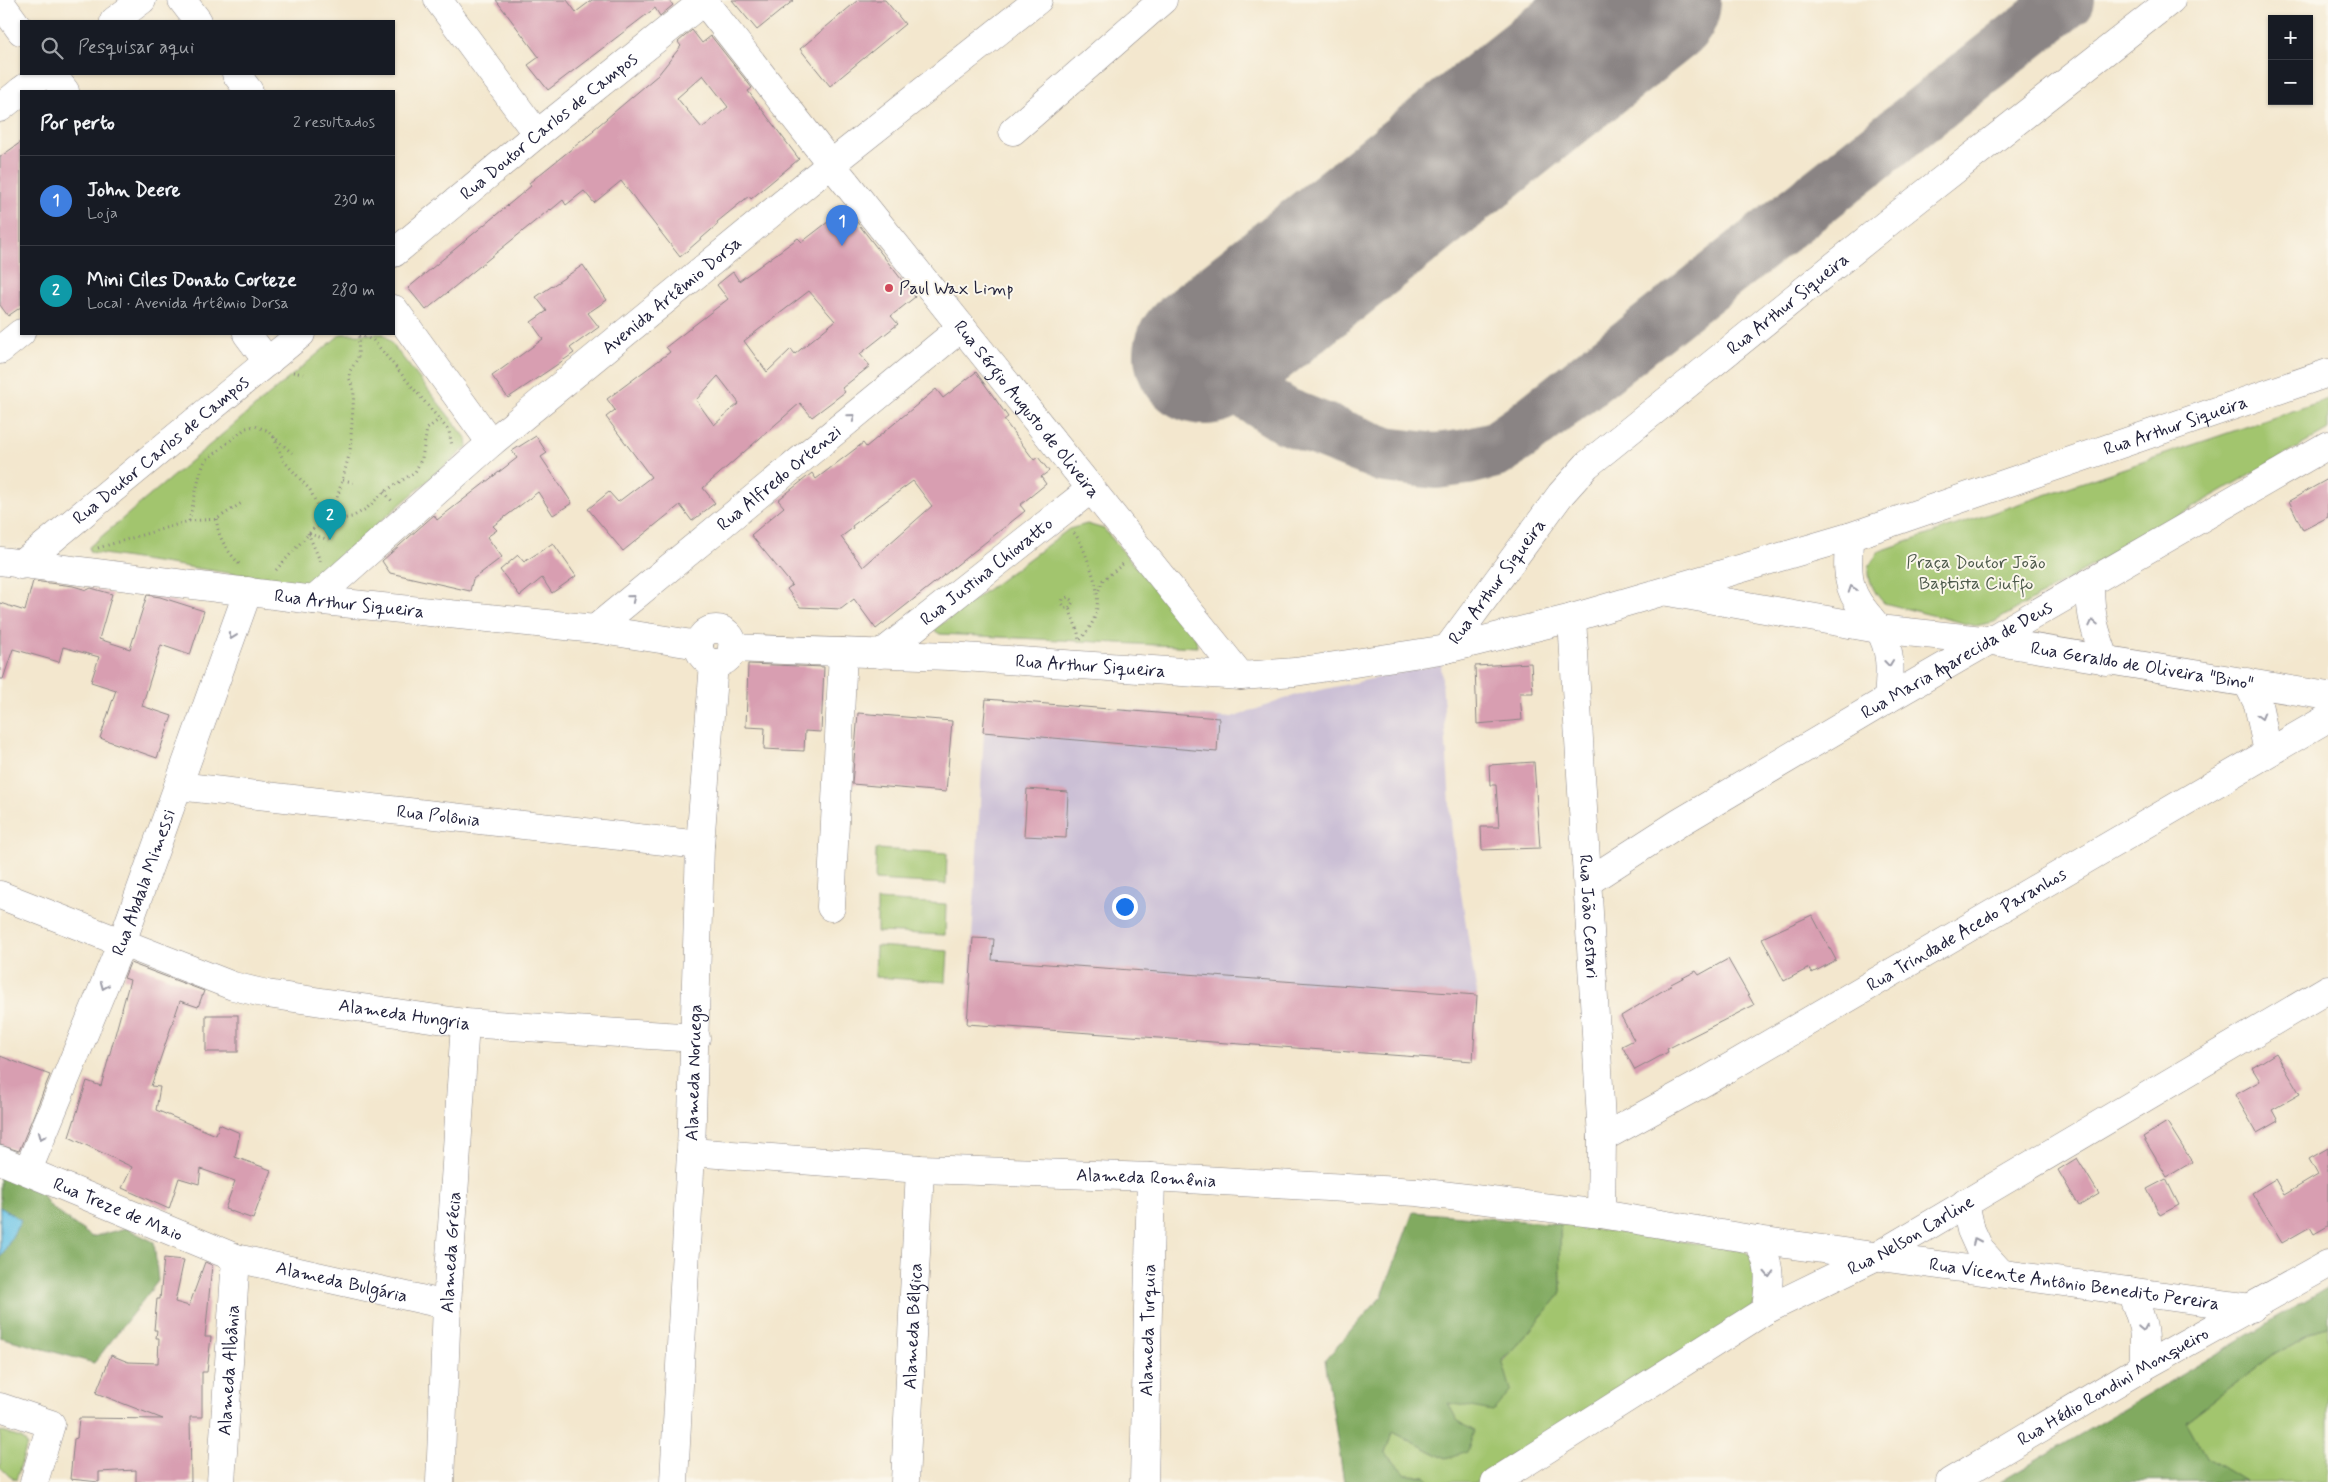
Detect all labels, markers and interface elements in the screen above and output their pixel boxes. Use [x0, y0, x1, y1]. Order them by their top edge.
map controls [2268, 15, 2313, 105]
button: + [2268, 15, 2313, 60]
search box [20, 20, 395, 75]
icon: search [38, 34, 66, 62]
text: Pesquisar aqui [78, 35, 194, 60]
street label: Rua Doutor Carlos de Campos [455, 47, 643, 206]
button: − [2268, 60, 2313, 105]
text: Por perto [40, 109, 115, 137]
text: 2 resultados [293, 112, 375, 133]
text: John Deere [87, 178, 180, 203]
text: 1 [52, 190, 60, 211]
text: 230 m [334, 190, 375, 211]
text: Loja [87, 203, 118, 224]
pin: 1 [826, 205, 858, 246]
street label: Avenida Artêmio Dorsa [597, 231, 747, 360]
street label: Rua Arthur Siqueira [1722, 248, 1854, 361]
text: Mini Ciles Donato Corteze [87, 268, 297, 293]
place label: Paul Wax Limp [899, 277, 1014, 301]
text: 2 [52, 280, 60, 301]
text: 280 m [332, 280, 375, 301]
marker: Paul Wax Limp [883, 282, 895, 294]
text: Local · Avenida Artêmio Dorsa [87, 293, 289, 314]
street label: Rua Sérgio Augusto de Oliveira [948, 316, 1105, 504]
street label: Rua Doutor Carlos de Campos [68, 371, 255, 530]
street label: Rua Arthur Siqueira [2100, 390, 2251, 462]
one-way arrow [847, 414, 856, 423]
street label: Rua Alfredo Ortenzi [712, 420, 847, 537]
pin: 2 [314, 499, 346, 540]
street label: Rua Justina Chiovatto [915, 512, 1058, 632]
street label: Rua Arthur Siqueira [1443, 514, 1552, 650]
park label: Praça Doutor João Baptista Ciuffo [1906, 551, 2046, 598]
street label: Rua Arthur Siqueira [273, 584, 425, 624]
one-way arrow [1848, 585, 1858, 594]
one-way arrow [627, 595, 636, 604]
street label: Rua Maria Aparecida de Deus [1857, 596, 2057, 725]
one-way arrow [2088, 619, 2099, 628]
one-way arrow [228, 632, 238, 640]
street label: Rua Geraldo de Oliveira "Bino" [2029, 637, 2255, 697]
street label: Rua Arthur Siqueira [1014, 650, 1166, 684]
one-way arrow [1883, 660, 1894, 668]
one-way arrow [2255, 711, 2266, 720]
street label: Rua Polônia [395, 800, 481, 833]
street label: Rua Abdala Mimessi [107, 806, 182, 960]
street label: Rua João Cestari [1573, 854, 1604, 979]
street label: Rua Trindade Acedo Paranhos [1862, 862, 2071, 998]
your location [1112, 894, 1138, 920]
one-way arrow [99, 981, 110, 990]
street label: Alameda Hungria [337, 994, 471, 1036]
street label: Alameda Noruega [680, 1004, 709, 1141]
one-way arrow [37, 1131, 48, 1140]
street label: Alameda Romênia [1076, 1163, 1217, 1194]
street label: Rua Treze de Maio [49, 1172, 186, 1248]
street label: Rua Nelson Carline [1844, 1190, 1979, 1281]
street label: Alameda Grécia [436, 1191, 467, 1314]
one-way arrow [1971, 1237, 1982, 1246]
street label: Rua Vicente Antônio Benedito Pereira [1928, 1253, 2221, 1316]
street label: Alameda Bulgária [274, 1256, 410, 1309]
street label: Alameda Bélgica [898, 1262, 930, 1390]
street label: Alameda Turquia [1135, 1264, 1162, 1397]
one-way arrow [1763, 1270, 1774, 1278]
street label: Alameda Albânia [213, 1304, 246, 1437]
street label: Rua Hédio Rondini Monqueiro [2013, 1322, 2213, 1452]
one-way arrow [2138, 1324, 2148, 1332]

